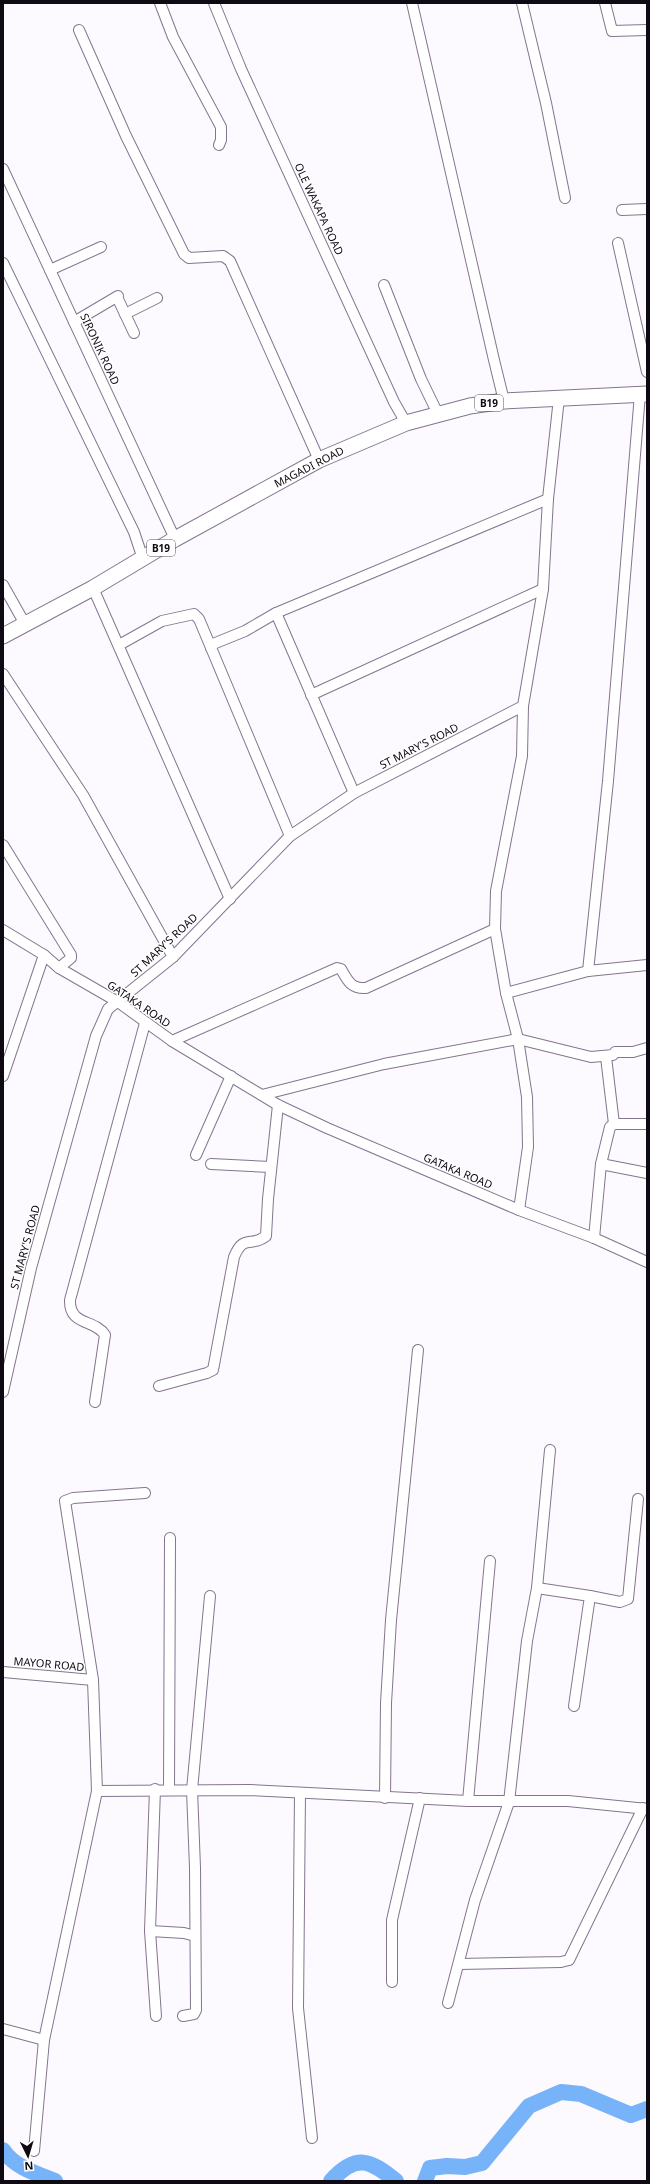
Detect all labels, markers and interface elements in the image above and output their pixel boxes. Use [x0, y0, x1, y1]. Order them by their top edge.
street label: OLE WAKAPA ROAD [291, 160, 347, 257]
street label: SIRONIK ROAD [77, 311, 124, 387]
road number: B19 [475, 395, 503, 411]
street label: MAGADI ROAD [271, 442, 346, 491]
road number: B19 [147, 540, 175, 556]
street label: ST MARY'S ROAD [377, 719, 461, 772]
street label: ST MARY'S ROAD [127, 910, 200, 980]
street label: GATAKA ROAD [105, 977, 174, 1030]
street label: GATAKA ROAD [421, 1149, 495, 1192]
street label: ST MARY'S ROAD [6, 1203, 43, 1291]
street label: MAYOR ROAD [13, 1653, 85, 1674]
north arrow [8, 2136, 48, 2176]
text: N [24, 2159, 34, 2174]

